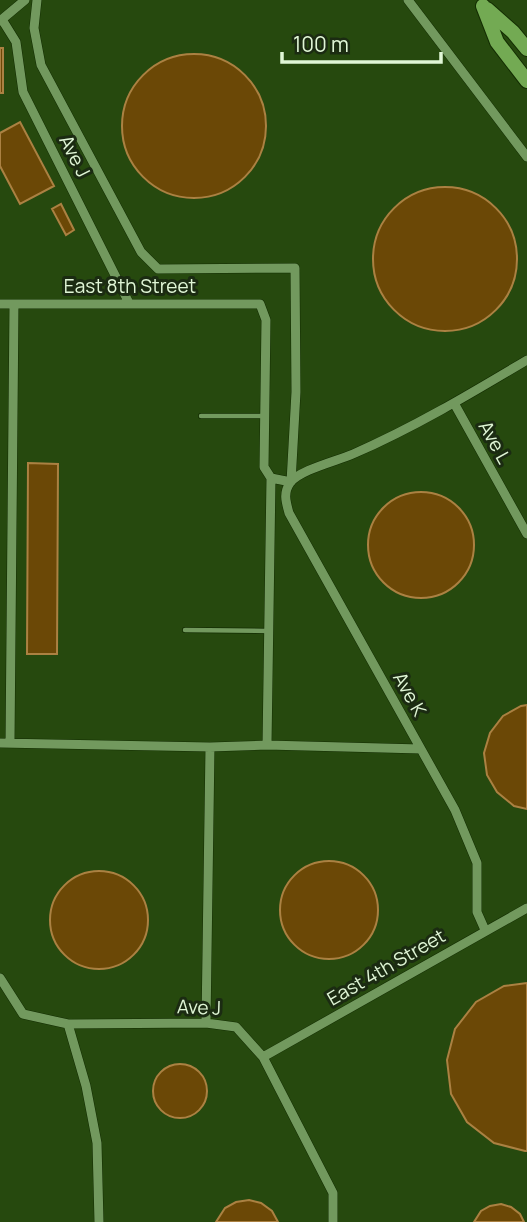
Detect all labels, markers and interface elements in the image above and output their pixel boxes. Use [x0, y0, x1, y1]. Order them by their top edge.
scale bar [282, 21, 441, 65]
text: 100 m [293, 30, 349, 58]
street label: Ave J [53, 130, 97, 182]
street label: East 8th Street [64, 273, 196, 299]
street label: Ave L [473, 416, 517, 468]
street label: Ave K [387, 667, 433, 721]
street label: East 4th Street [322, 923, 450, 1011]
street label: Ave J [176, 993, 222, 1021]

